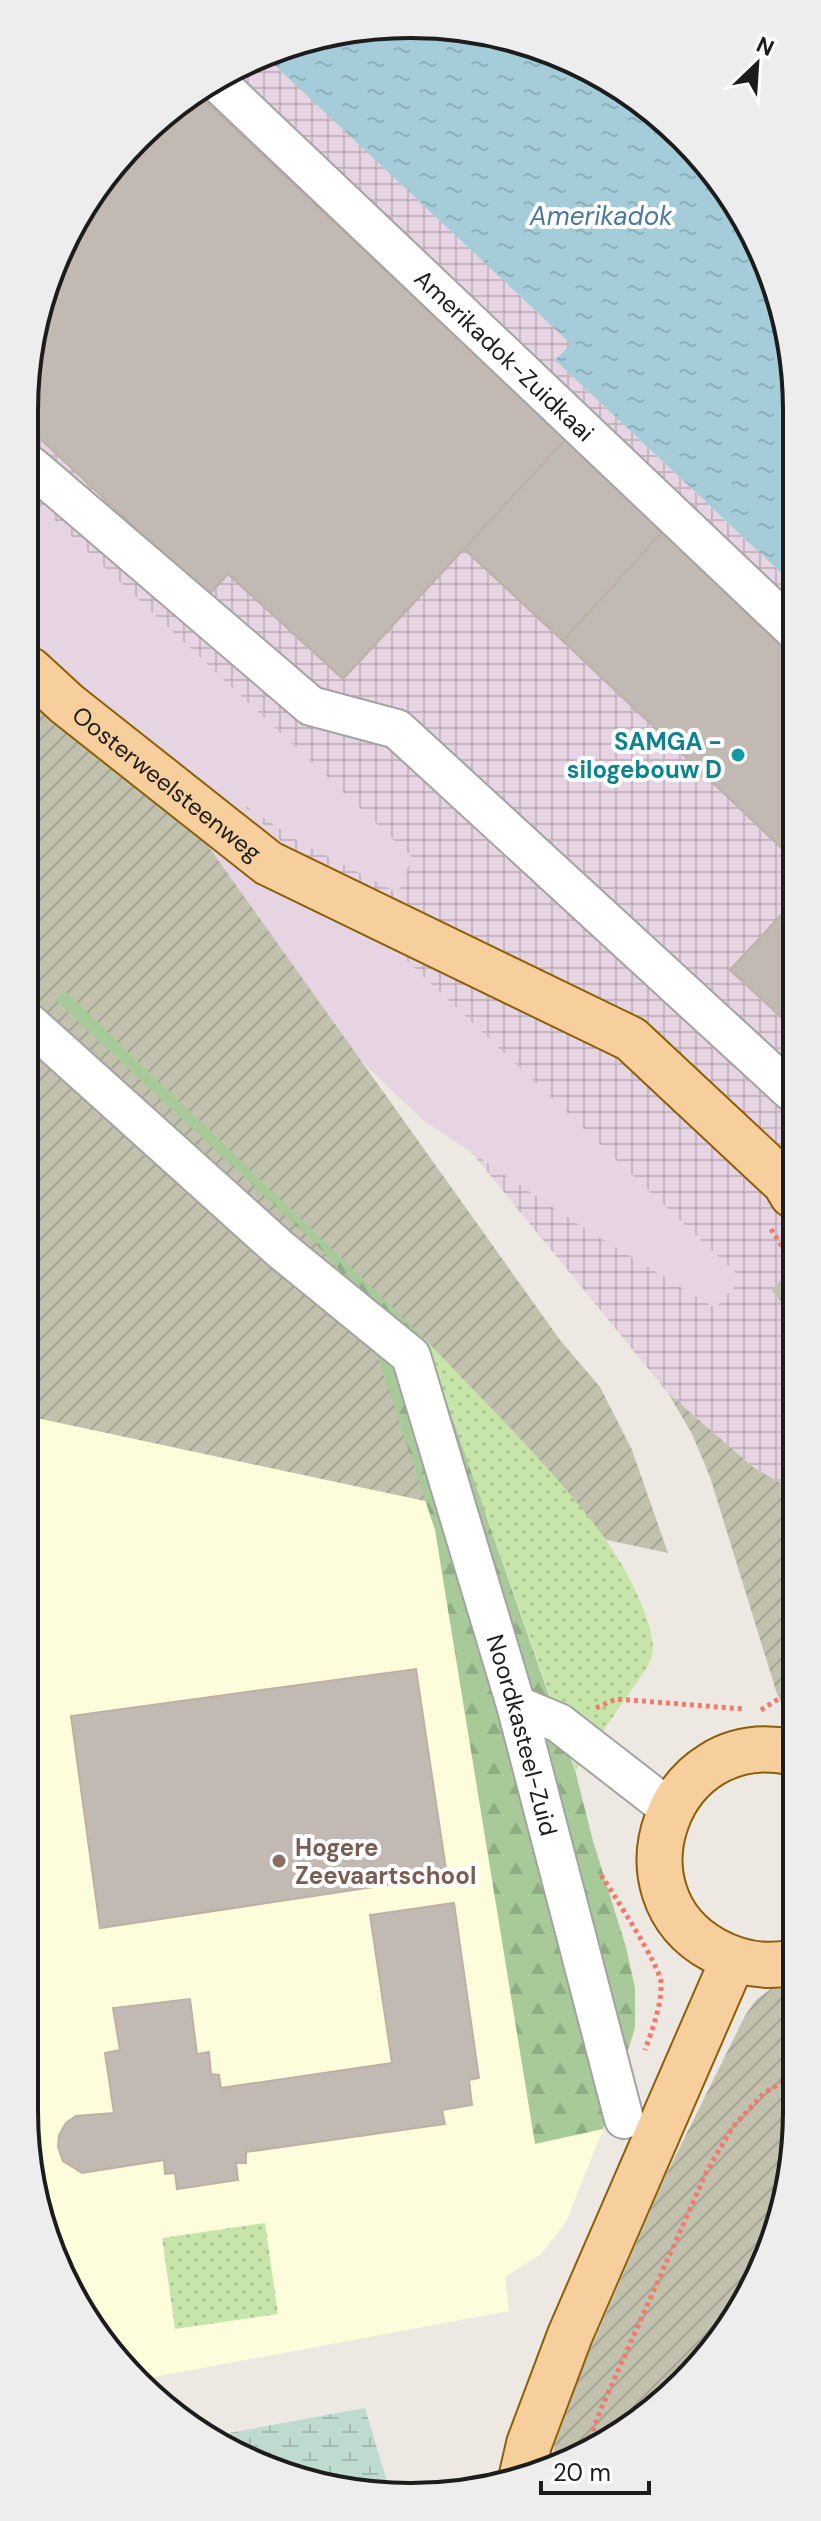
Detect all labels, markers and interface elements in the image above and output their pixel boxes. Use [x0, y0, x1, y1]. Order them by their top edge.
north arrow [717, 24, 797, 104]
text: N [752, 30, 779, 63]
water label: Amerikadok [529, 199, 673, 233]
street label: Amerikadok-Zuidkaai [408, 262, 601, 448]
street label: Oosterweelsteenweg [66, 699, 268, 868]
place label: SAMGA - silogebouw D [567, 726, 722, 785]
marker: SAMGA - silogebouw D [729, 746, 747, 764]
street label: Noordkasteel-Zuid [480, 1631, 565, 1839]
place label: Hogere Zeevaartschool [295, 1832, 476, 1891]
marker: Hogere Zeevaartschool [270, 1852, 288, 1870]
scale bar [541, 2445, 649, 2495]
text: 20 m [553, 2457, 611, 2488]

